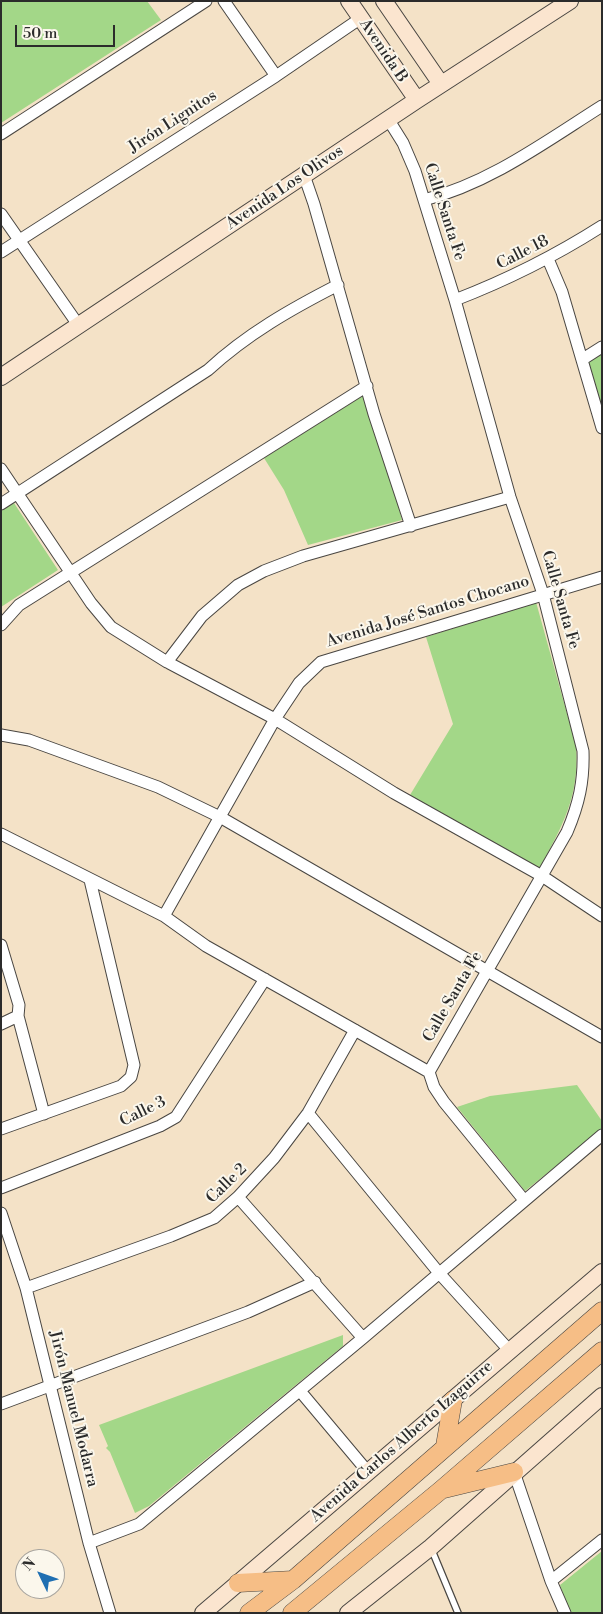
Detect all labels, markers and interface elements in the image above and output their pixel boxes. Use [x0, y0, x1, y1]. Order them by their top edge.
scale bar [18, 15, 118, 47]
street label: Avenida B [355, 16, 411, 86]
text: 50 m [23, 24, 57, 43]
street label: Jirón Lignitos [125, 86, 221, 158]
street label: Avenida Los Olivos [223, 142, 347, 234]
street label: Calle Santa Fe [419, 161, 469, 263]
street label: Calle 18 [494, 232, 552, 274]
street label: Calle Santa Fe [537, 549, 583, 651]
street label: Avenida José Santos Chocano [324, 572, 532, 652]
street label: Calle Santa Fe [419, 948, 487, 1046]
street label: Calle 3 [117, 1093, 169, 1131]
street label: Calle 2 [203, 1160, 251, 1208]
street label: Jirón Manuel Modarra [44, 1329, 102, 1489]
street label: Avenida Carlos Alberto Izaguirre [307, 1357, 497, 1527]
north arrow [15, 1549, 65, 1599]
text: N [19, 1554, 40, 1575]

